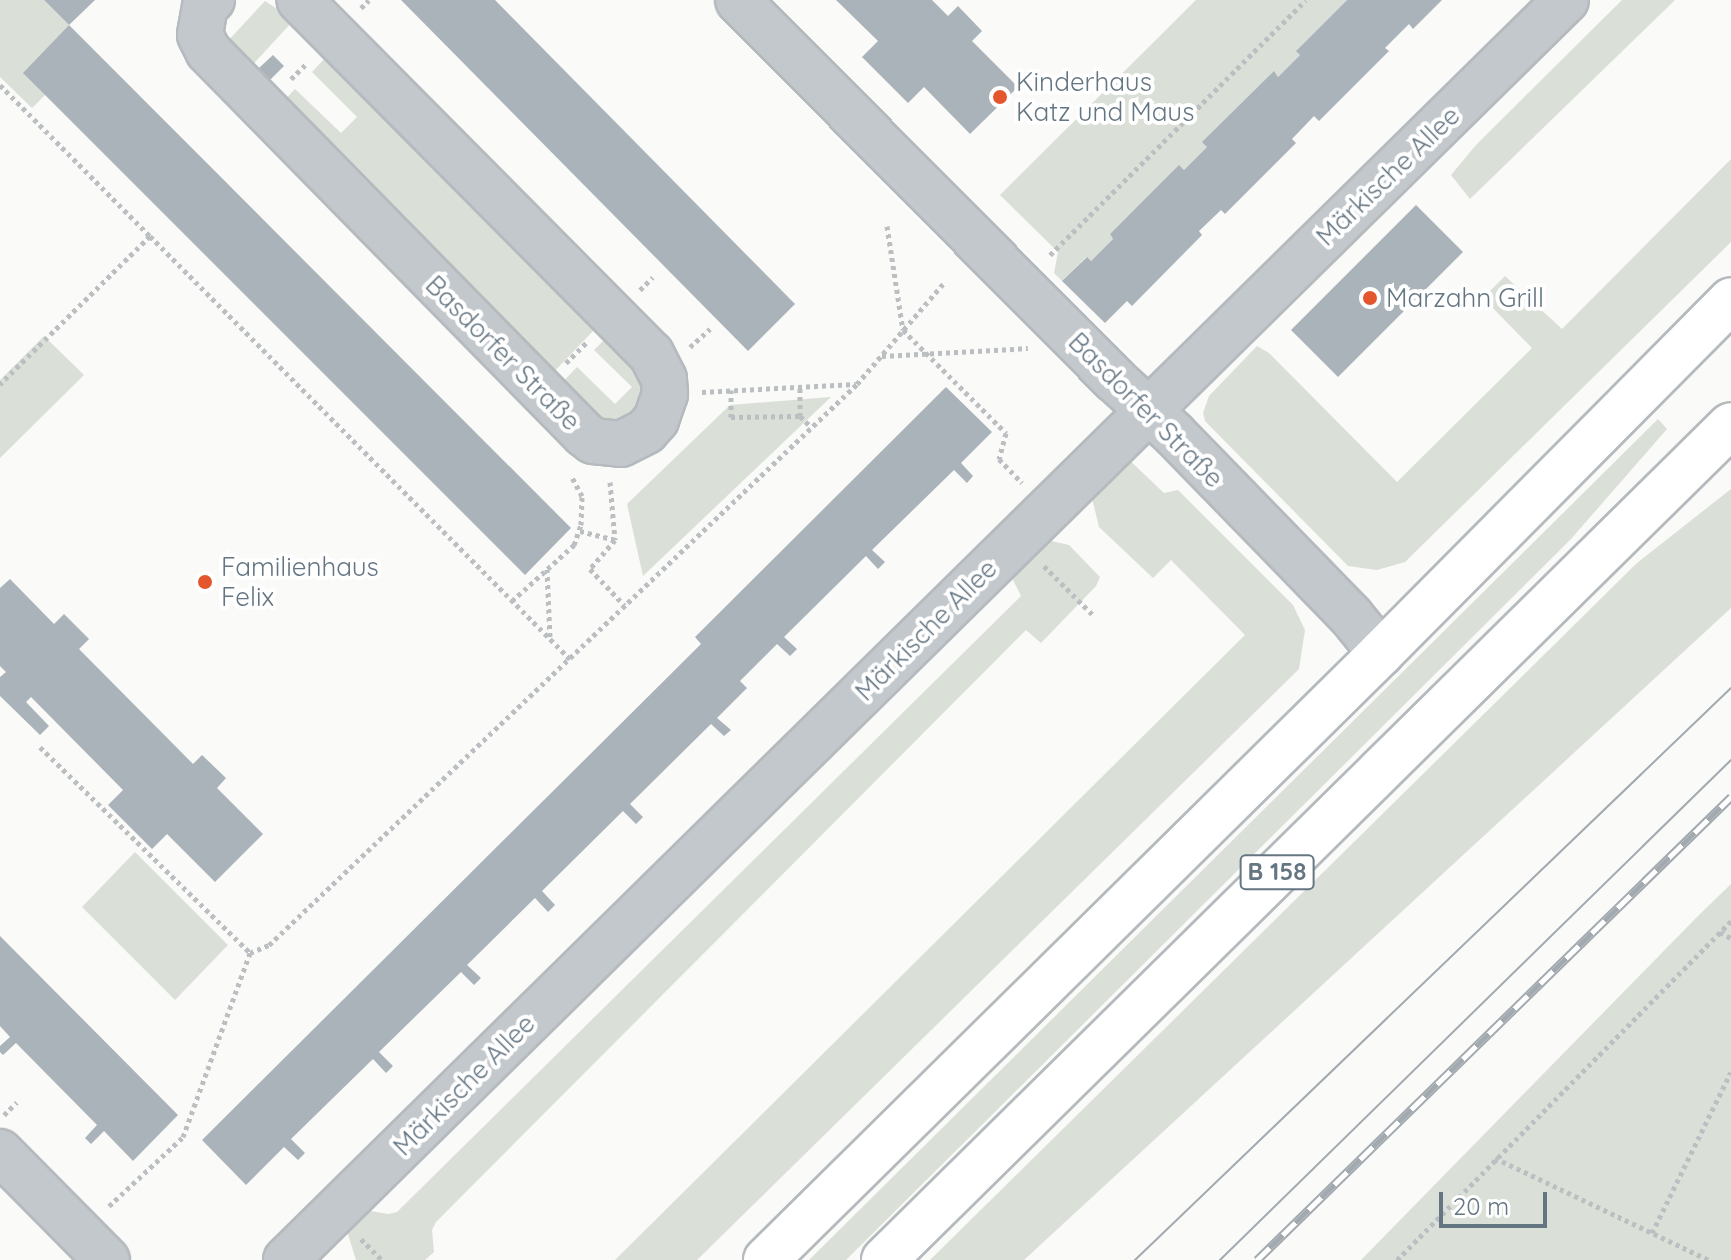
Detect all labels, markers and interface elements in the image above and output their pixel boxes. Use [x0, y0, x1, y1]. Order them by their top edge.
place label: Kinderhaus Katz und Maus [1016, 66, 1194, 128]
marker: Kinderhaus Katz und Maus [991, 88, 1009, 106]
street label: Märkische Allee [1310, 100, 1466, 252]
street label: Basdorfer Straße [419, 269, 587, 437]
place label: Marzahn Grill [1386, 282, 1544, 314]
marker: Marzahn Grill [1361, 289, 1379, 307]
street label: Basdorfer Straße [1062, 326, 1230, 494]
place label: Familienhaus Felix [221, 551, 379, 612]
street label: Märkische Allee [849, 553, 1003, 707]
marker: Familienhaus Felix [196, 573, 214, 591]
road number: B 158 [1239, 852, 1315, 892]
street label: Märkische Allee [387, 1008, 541, 1162]
scale bar [1443, 1176, 1551, 1226]
text: 20 m [1453, 1191, 1509, 1221]

